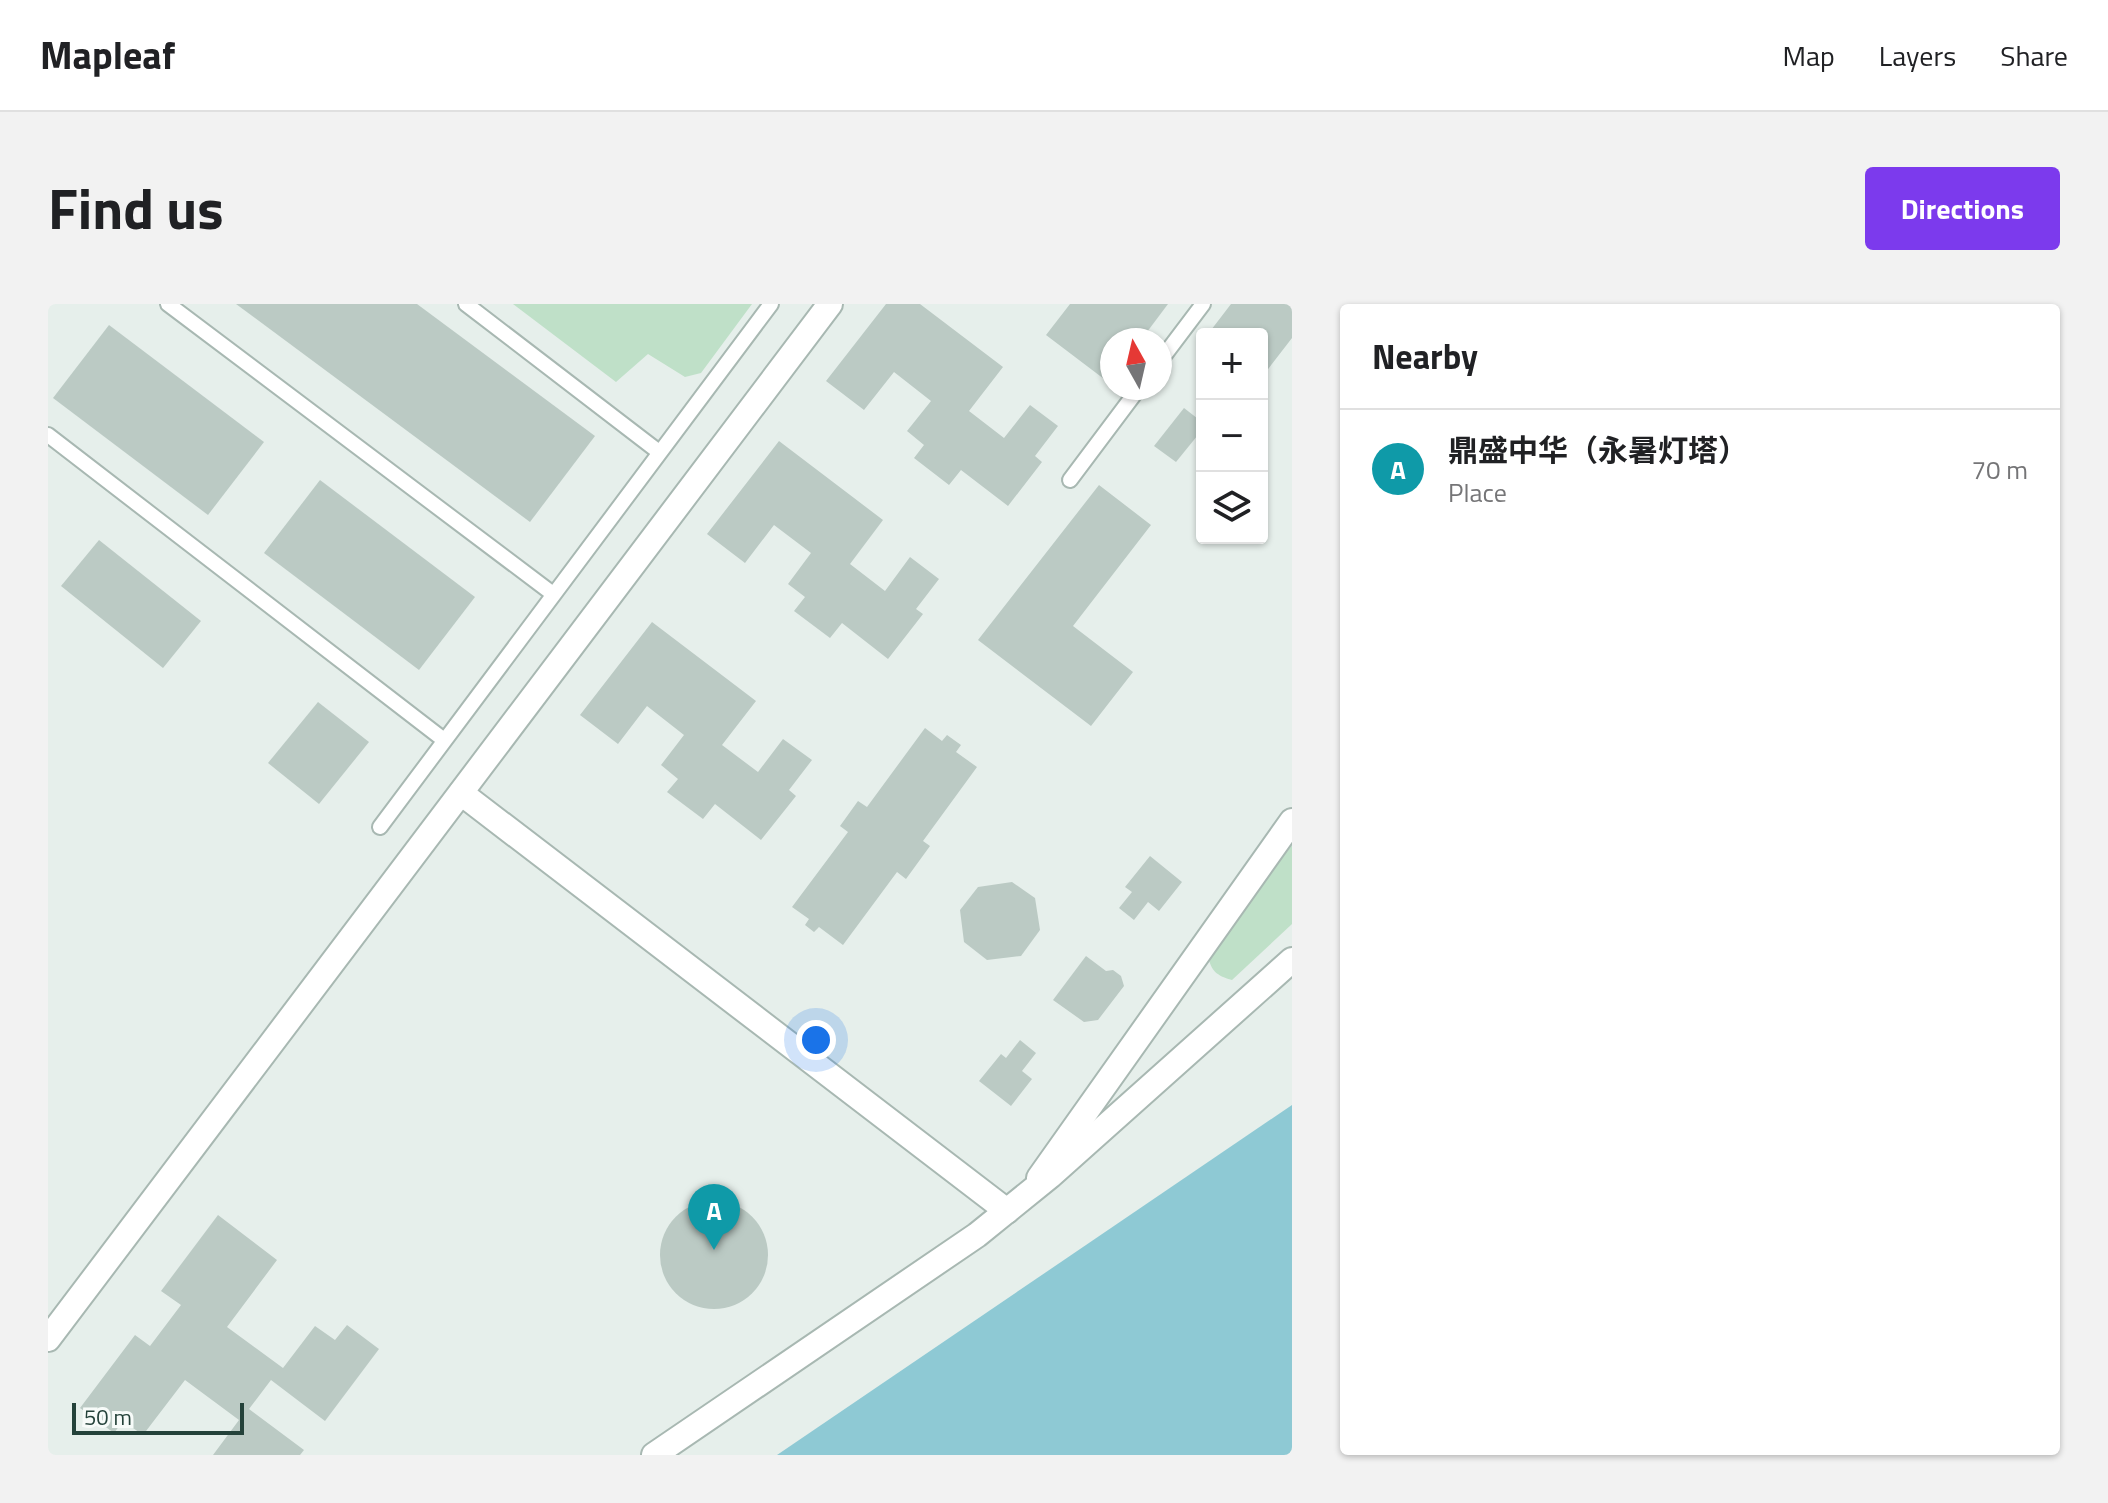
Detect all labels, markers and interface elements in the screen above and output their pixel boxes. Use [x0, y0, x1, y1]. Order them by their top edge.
text: Mapleaf [40, 26, 175, 84]
text: Map [1782, 34, 1835, 77]
text: Layers [1879, 34, 1956, 77]
text: Share [2000, 34, 2068, 77]
text: Find us [48, 166, 224, 251]
button: Directions [1865, 167, 2060, 250]
north arrow [1100, 328, 1172, 400]
map controls [1196, 328, 1268, 544]
button: + [1196, 328, 1268, 400]
text: Nearby [1372, 330, 1478, 382]
button: − [1196, 400, 1268, 472]
text: 鼎盛中华（永暑灯塔） [1448, 427, 1748, 473]
text: A [1390, 450, 1406, 489]
text: 70 m [1971, 450, 2028, 489]
button: layers [1196, 472, 1268, 544]
text: Place [1448, 473, 1507, 512]
your location [796, 1020, 836, 1060]
pin: A [688, 1184, 740, 1250]
scale bar [72, 1399, 244, 1435]
text: 50 m [84, 1400, 132, 1434]

